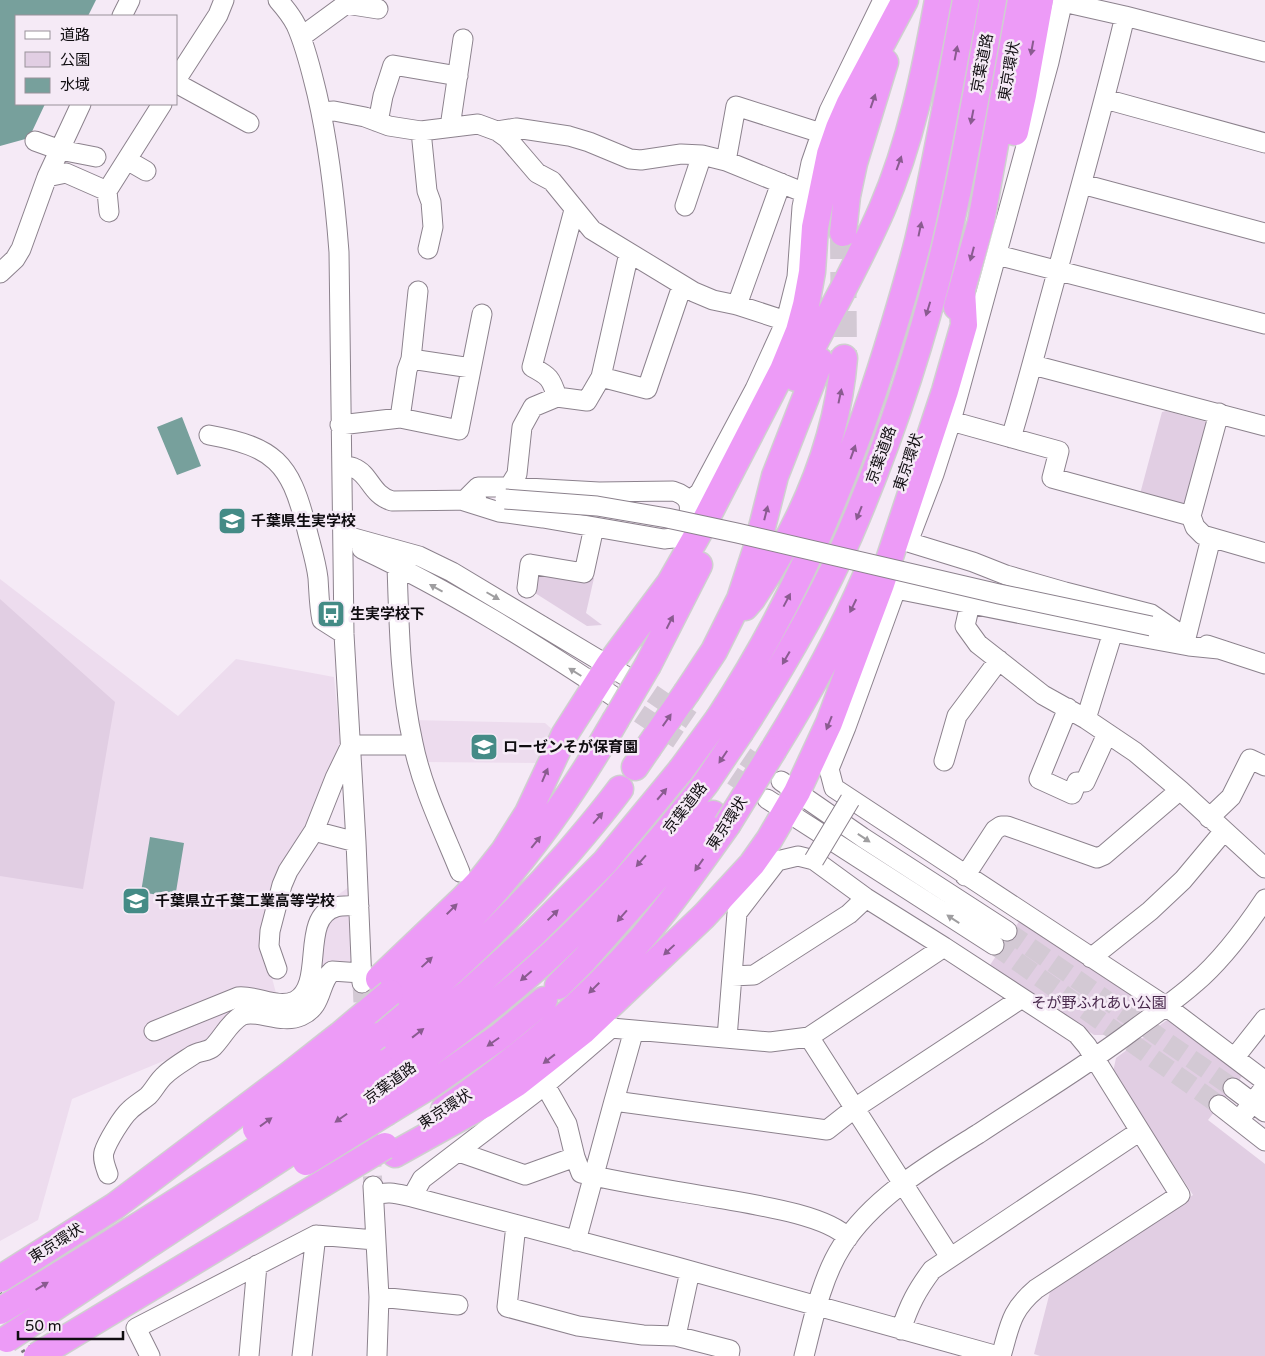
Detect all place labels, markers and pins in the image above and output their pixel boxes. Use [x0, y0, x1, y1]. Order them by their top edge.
school or university icon: 千葉県生実学校 [217, 506, 247, 536]
place label: 千葉県生実学校 [251, 512, 356, 530]
bus stop icon: 生実学校下 [316, 599, 346, 629]
place label: 生実学校下 [350, 605, 425, 623]
school or university icon: ローゼンそが保育園 [469, 732, 499, 762]
place label: ローゼンそが保育園 [503, 738, 638, 756]
school or university icon: 千葉県立千葉工業高等学校 [121, 886, 151, 916]
place label: 千葉県立千葉工業高等学校 [155, 892, 335, 910]

